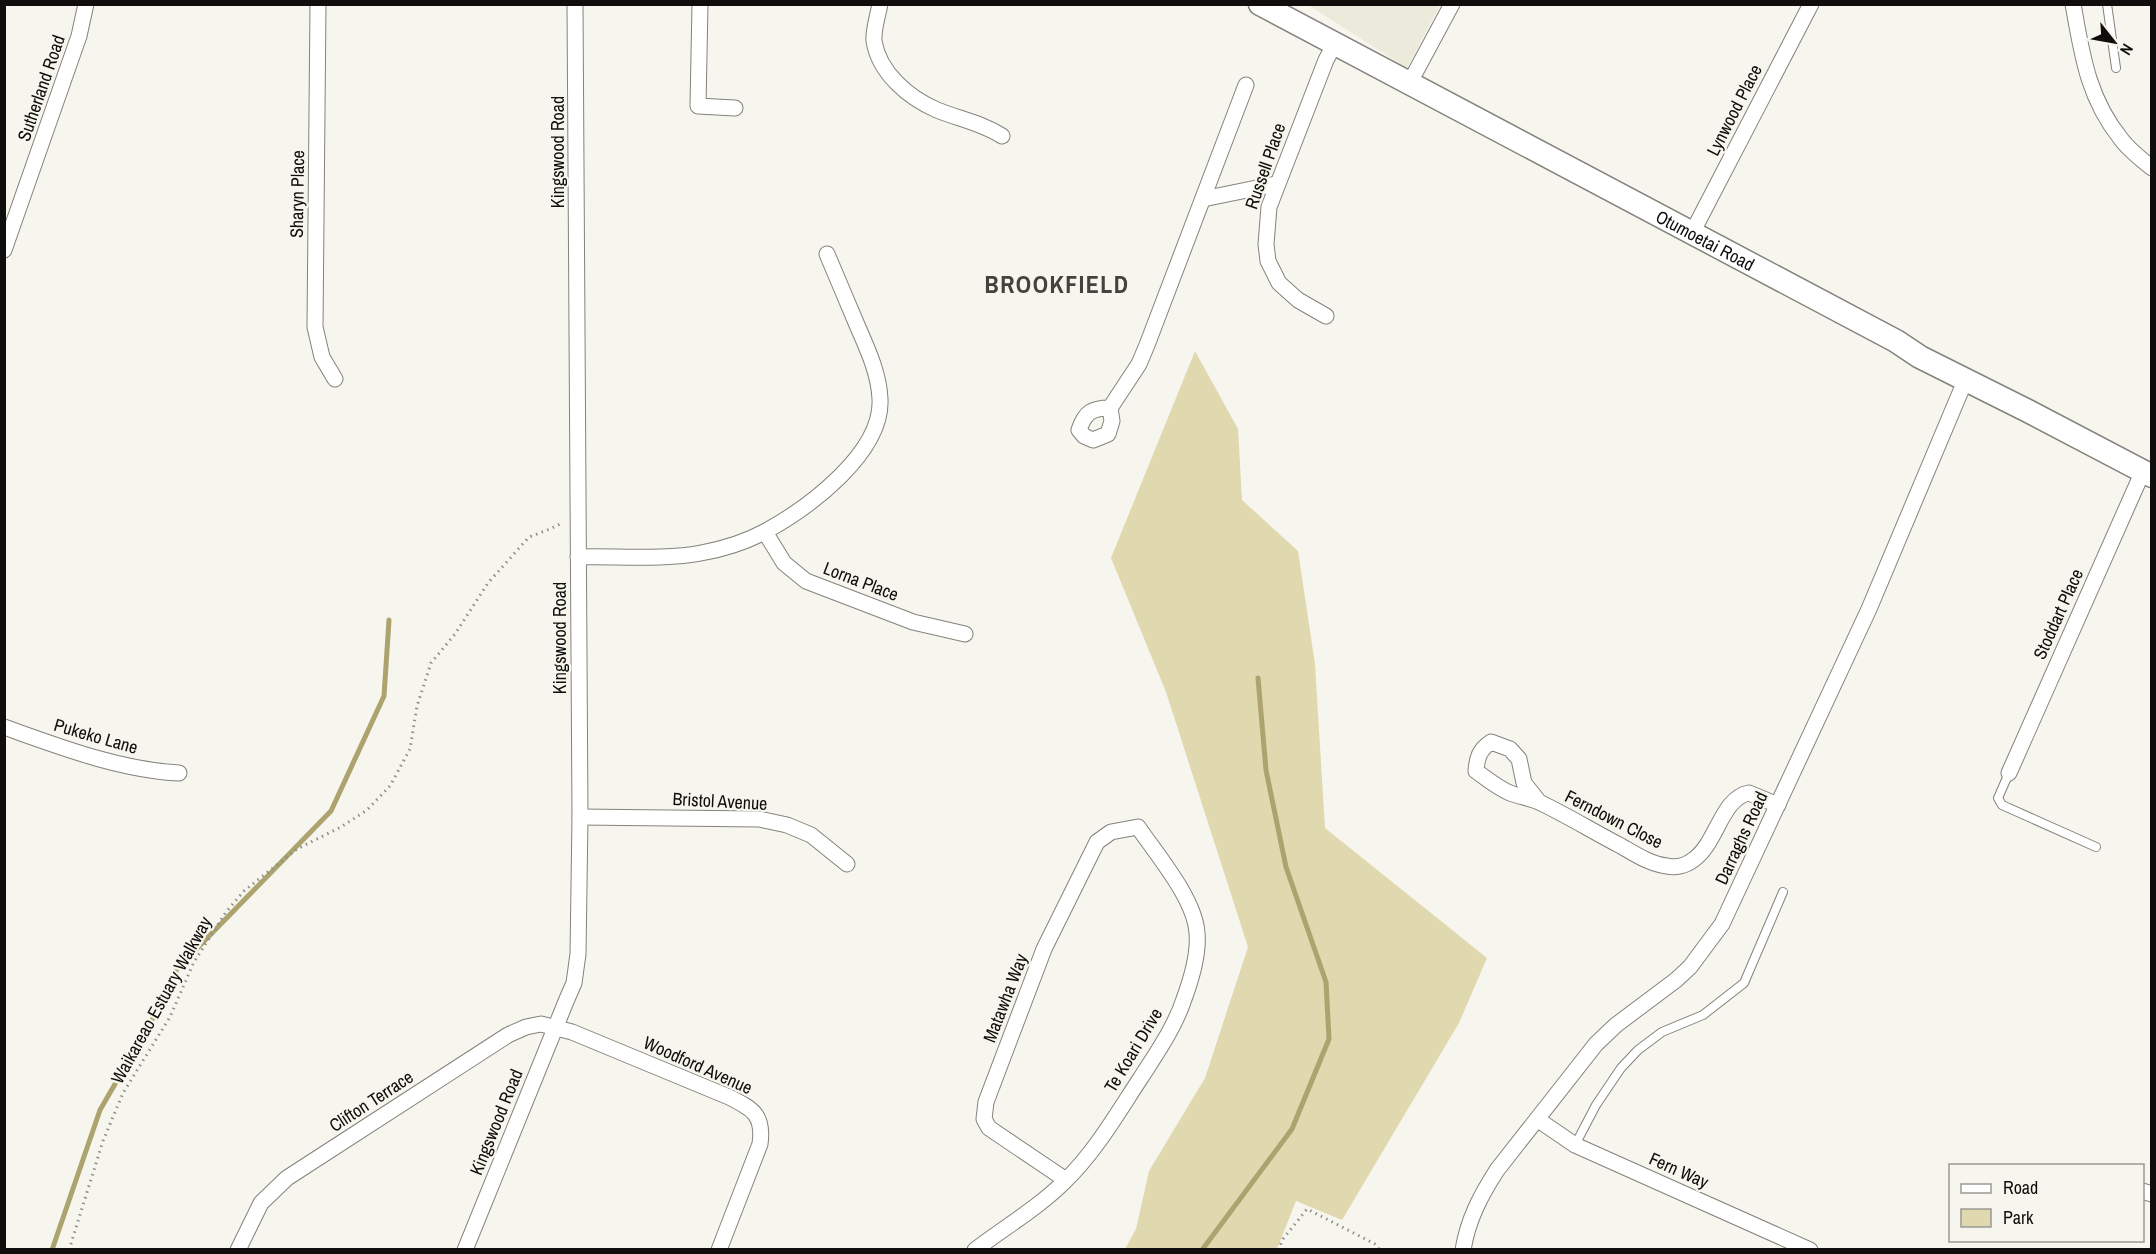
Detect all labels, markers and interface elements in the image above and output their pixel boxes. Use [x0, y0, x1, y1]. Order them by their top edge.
north arrow [2084, 12, 2144, 72]
street label: Sutherland Road [11, 32, 71, 144]
text: N [2115, 40, 2139, 59]
street label: Lynwood Place [1700, 60, 1768, 160]
street label: Kingswood Road [545, 96, 570, 208]
street label: Russell Place [1239, 120, 1291, 212]
street label: Sharyn Place [284, 150, 310, 238]
street label: Otumoetai Road [1652, 204, 1759, 276]
district label: BROOKFIELD [984, 268, 1130, 300]
street label: Lorna Place [820, 555, 902, 607]
street label: Stoddart Place [2027, 565, 2089, 663]
street label: Kingswood Road [547, 582, 572, 694]
street label: Pukeko Lane [51, 712, 141, 760]
street label: Ferndown Close [1561, 784, 1667, 854]
street label: Bristol Avenue [672, 786, 768, 816]
street label: Darraghs Road [1709, 787, 1773, 889]
street label: Waikareao Estuary Walkway [105, 911, 218, 1088]
street label: Matawha Way [977, 950, 1034, 1046]
street label: Te Koari Drive [1098, 1003, 1168, 1097]
street label: Woodford Avenue [640, 1030, 756, 1100]
street label: Clifton Terrace [324, 1064, 418, 1138]
street label: Kingswood Road [463, 1065, 529, 1179]
street label: Fern Way [1645, 1146, 1713, 1194]
legend [1949, 1164, 2144, 1242]
text: Road [2003, 1175, 2038, 1200]
text: Park [2003, 1205, 2034, 1230]

